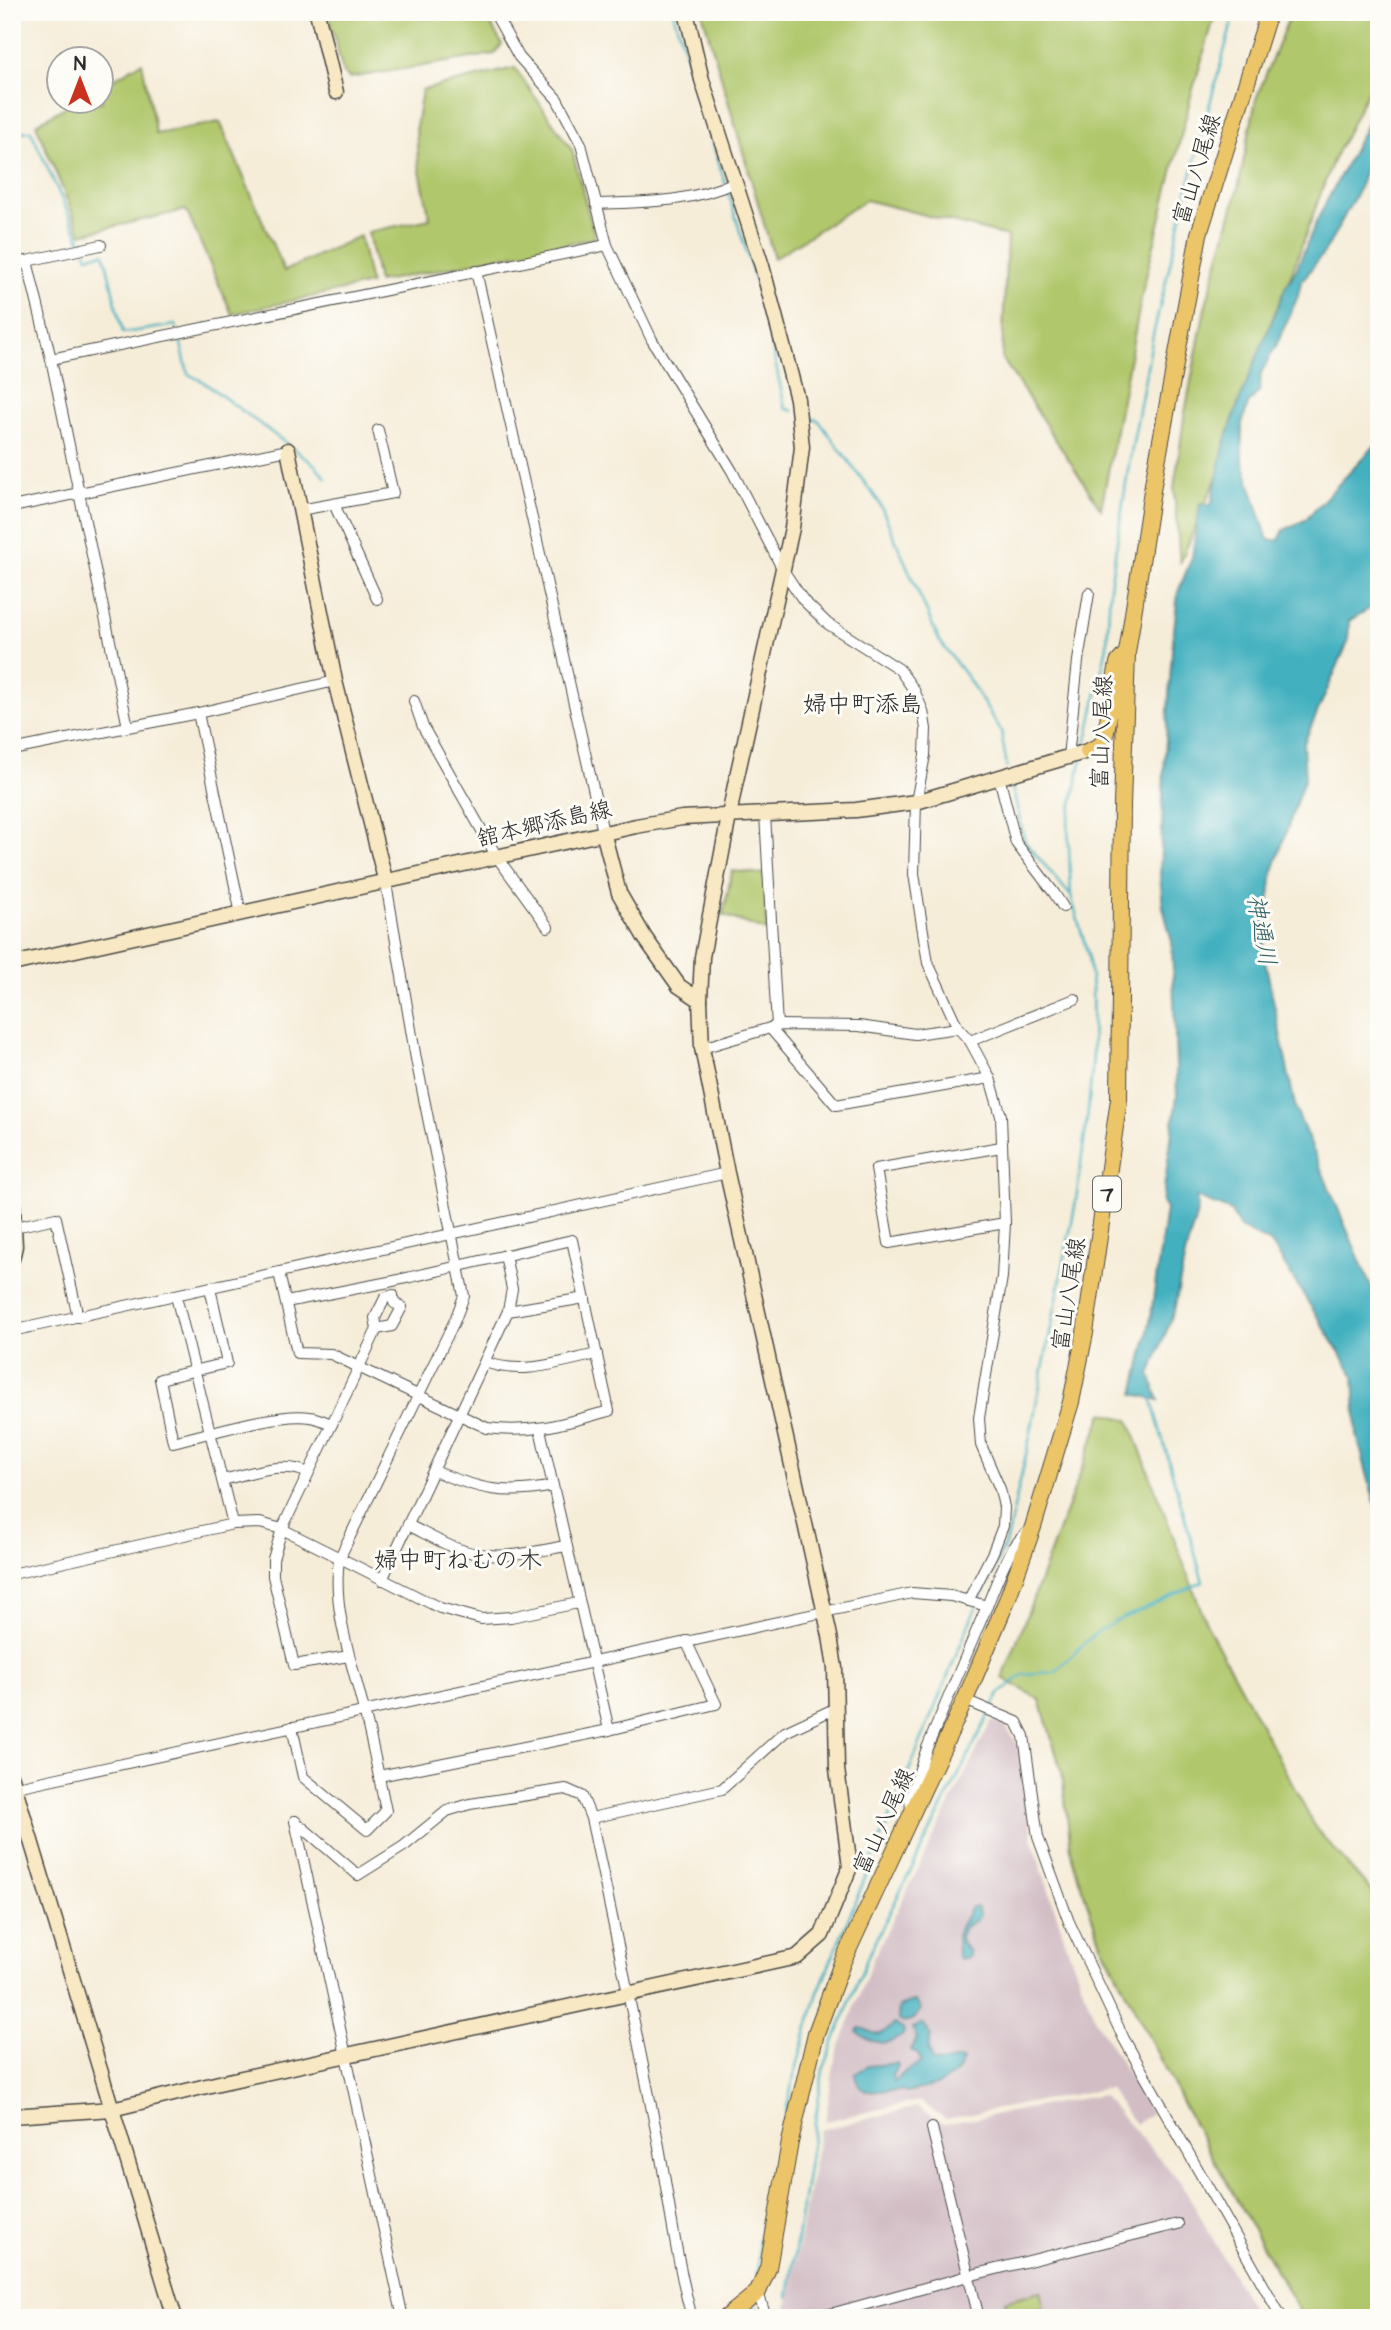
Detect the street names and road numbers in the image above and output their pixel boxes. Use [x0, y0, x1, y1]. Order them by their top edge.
street label: 富山八尾線 [1165, 110, 1229, 229]
street label: 富山八尾線 [1084, 674, 1120, 790]
street label: 舘本郷添島線 [473, 793, 615, 855]
road number: 7 [1093, 1176, 1121, 1212]
street label: 富山八尾線 [1044, 1235, 1094, 1353]
street label: 富山八尾線 [845, 1763, 923, 1880]

